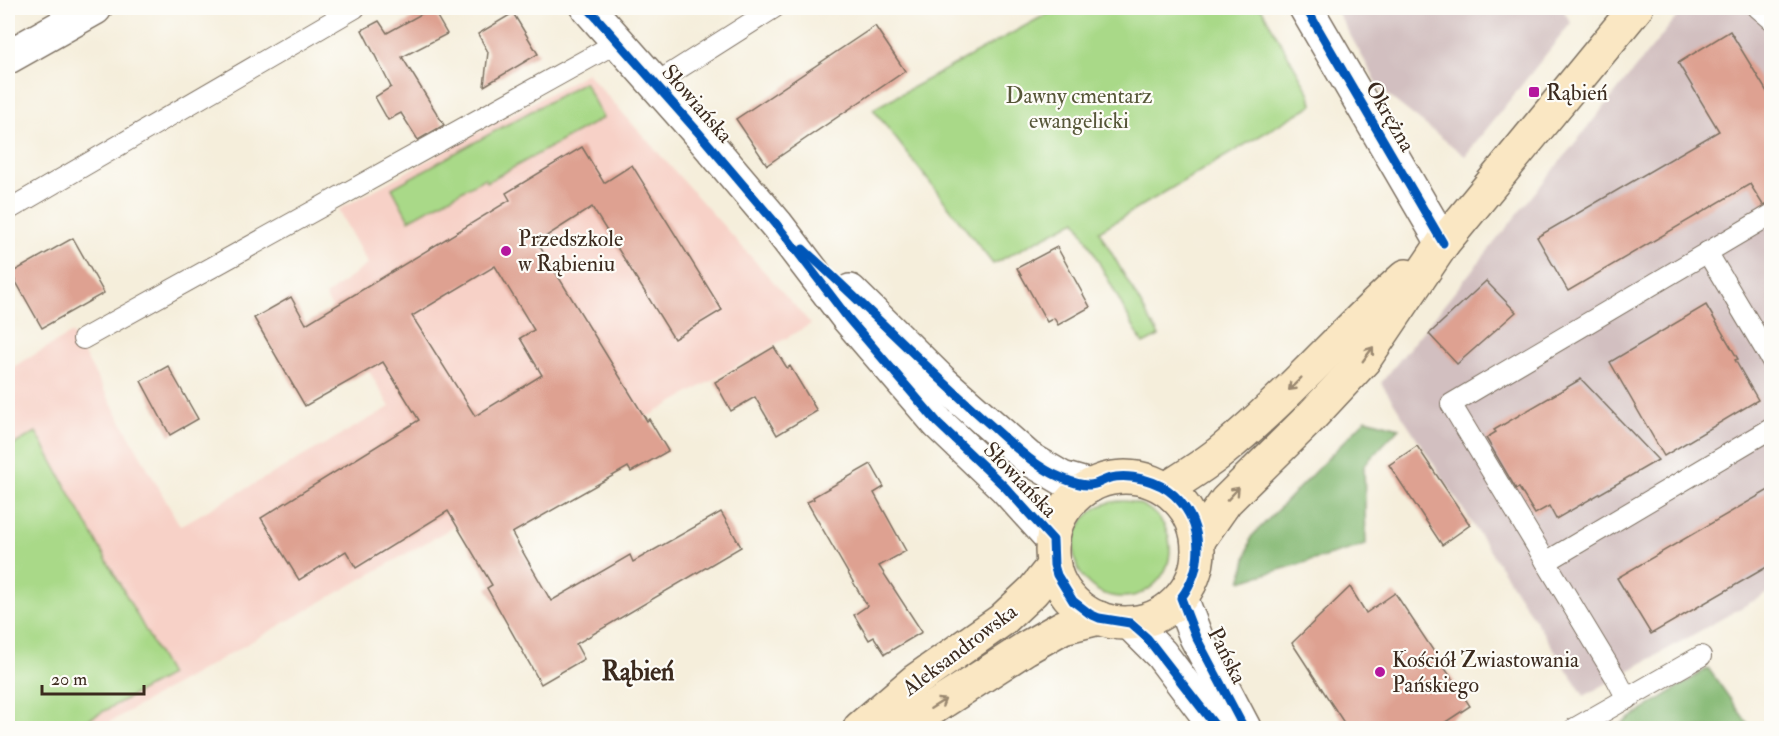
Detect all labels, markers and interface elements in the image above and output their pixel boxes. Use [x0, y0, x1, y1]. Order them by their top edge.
street label: Słowiańska [656, 59, 740, 149]
street label: Okrężna [1359, 76, 1422, 158]
place label: Rąbień [1546, 79, 1608, 107]
park label: Dawny cmentarz ewangelicki [1006, 82, 1153, 135]
marker: Rąbień [1527, 85, 1541, 99]
place label: Przedszkole w Rąbieniu [518, 225, 623, 278]
marker: Przedszkole w Rąbieniu [499, 244, 513, 258]
one-way arrow [1362, 346, 1374, 362]
one-way arrow [1287, 377, 1302, 392]
street label: Słowiańska [977, 436, 1064, 524]
one-way arrow [1226, 487, 1240, 502]
street label: Aleksandrowska [896, 597, 1023, 703]
street label: Pańska [1201, 623, 1254, 689]
place label: Kościół Zwiastowania Pańskiego [1392, 646, 1580, 699]
district label: Rąbień [601, 656, 675, 688]
scale bar [42, 658, 144, 696]
marker: Kościół Zwiastowania Pańskiego [1373, 665, 1387, 679]
text: 20 m [51, 668, 87, 691]
one-way arrow [929, 698, 946, 710]

